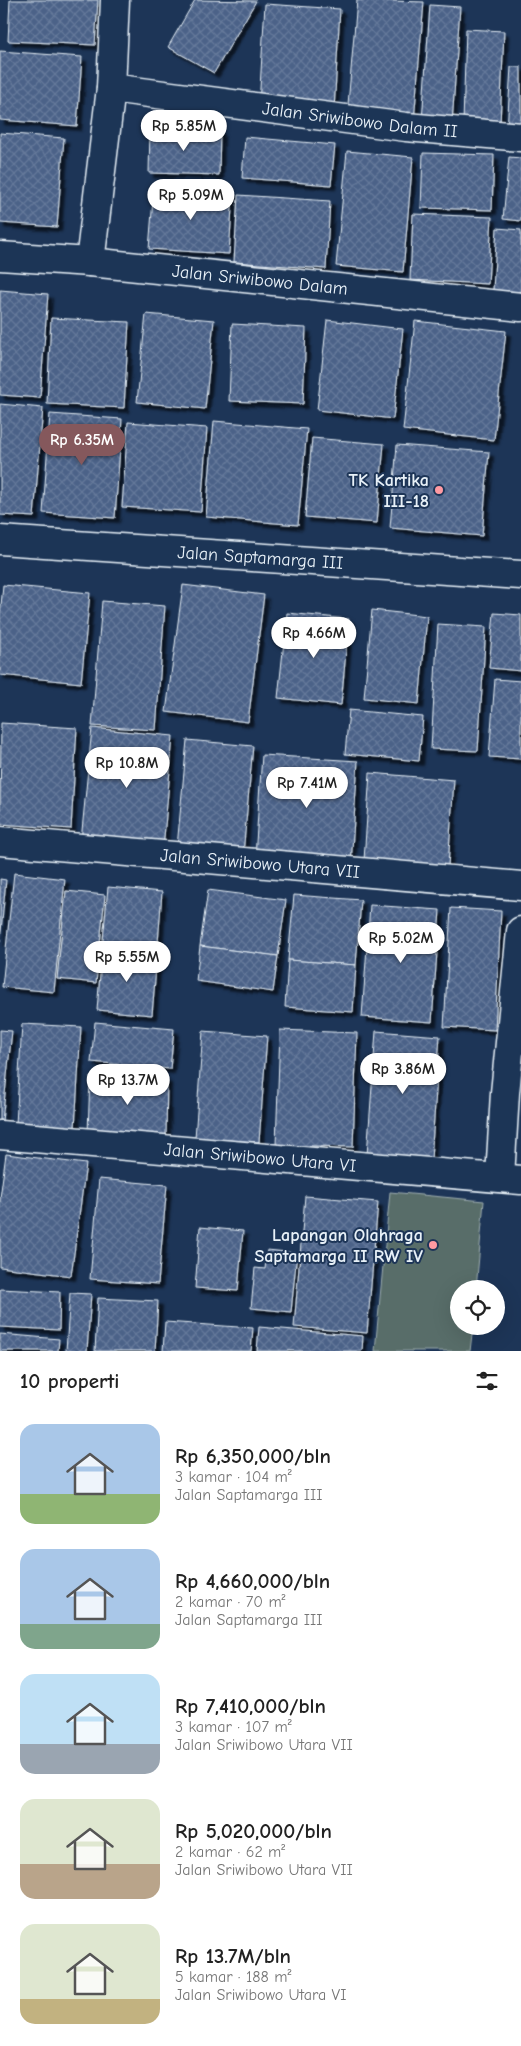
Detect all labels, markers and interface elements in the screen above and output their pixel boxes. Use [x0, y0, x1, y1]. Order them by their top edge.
street label: Jalan Sriwibowo Dalam II [261, 98, 458, 142]
pin: Rp 5.85M [132, 110, 236, 152]
text: Rp 5.85M [152, 117, 216, 135]
pin: Rp 5.09M [139, 178, 243, 221]
text: Rp 5.09M [158, 186, 224, 204]
street label: Jalan Sriwibowo Dalam [171, 261, 349, 300]
pin: Rp 6.35M [30, 424, 134, 466]
text: Rp 6.35M [50, 431, 114, 449]
place label: TK Kartika III-18 [349, 470, 429, 512]
marker: TK Kartika III-18 [433, 484, 445, 496]
street label: Jalan Saptamarga III [177, 542, 344, 574]
pin: Rp 4.66M [262, 616, 366, 659]
text: Rp 4.66M [282, 624, 346, 642]
pin: Rp 10.8M [75, 746, 179, 789]
text: Rp 10.8M [96, 754, 158, 772]
pin: Rp 7.41M [255, 766, 359, 809]
text: Rp 7.41M [277, 774, 337, 792]
street label: Jalan Sriwibowo Utara VII [159, 845, 361, 883]
pin: Rp 5.02M [349, 922, 453, 964]
text: Rp 5.02M [369, 929, 433, 947]
pin: Rp 5.55M [75, 940, 179, 983]
text: Rp 5.55M [95, 948, 159, 966]
pin: Rp 3.86M [351, 1052, 455, 1095]
text: Rp 3.86M [371, 1060, 435, 1078]
pin: Rp 13.7M [76, 1064, 180, 1106]
text: Rp 13.7M [98, 1071, 158, 1089]
street label: Jalan Sriwibowo Utara VI [163, 1139, 357, 1177]
place label: Lapangan Olahraga Saptamarga II RW IV [254, 1225, 423, 1267]
marker: Lapangan Olahraga Saptamarga II RW IV [427, 1239, 439, 1251]
map controls [450, 1280, 505, 1335]
button: locate [450, 1280, 505, 1335]
icon: filters [473, 1367, 501, 1395]
text: 10 properti [20, 1369, 119, 1393]
icon: home [60, 1444, 120, 1504]
text: Rp 6,350,000/bln [175, 1444, 331, 1468]
text: 3 kamar · 104 m² [175, 1468, 292, 1486]
text: Jalan Saptamarga III [175, 1486, 323, 1504]
icon: home [60, 1569, 120, 1629]
text: Rp 4,660,000/bln [175, 1569, 330, 1593]
text: 2 kamar · 70 m² [175, 1593, 286, 1611]
text: Jalan Saptamarga III [175, 1611, 323, 1629]
icon: home [60, 1694, 120, 1754]
text: Rp 7,410,000/bln [175, 1694, 326, 1718]
text: 3 kamar · 107 m² [175, 1718, 292, 1736]
text: Jalan Sriwibowo Utara VII [175, 1736, 353, 1754]
icon: home [60, 1819, 120, 1879]
text: Rp 5,020,000/bln [175, 1819, 332, 1843]
text: 2 kamar · 62 m² [175, 1843, 285, 1861]
text: Jalan Sriwibowo Utara VII [175, 1861, 353, 1879]
icon: home [60, 1944, 120, 2004]
text: Rp 13.7M/bln [175, 1944, 291, 1968]
text: 5 kamar · 188 m² [175, 1968, 291, 1986]
text: Jalan Sriwibowo Utara VI [175, 1986, 346, 2004]

